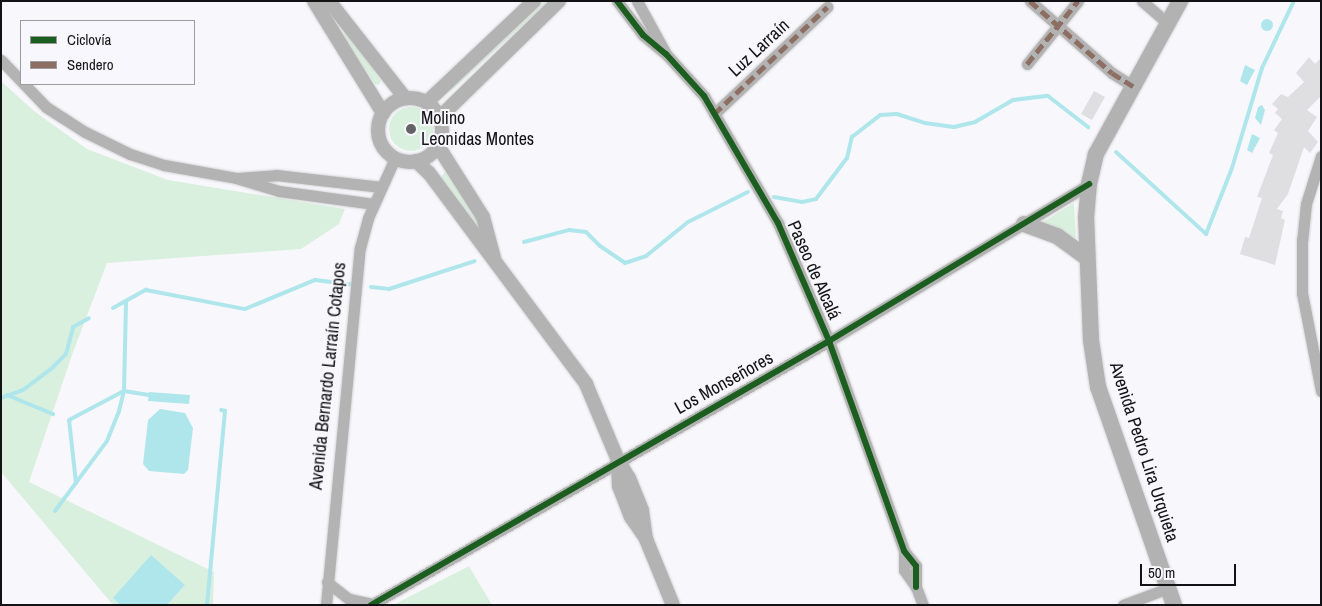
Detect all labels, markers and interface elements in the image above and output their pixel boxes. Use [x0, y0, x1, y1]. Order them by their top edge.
street label: Luz Larraín [724, 15, 794, 81]
legend [20, 20, 195, 85]
text: Ciclovía [67, 29, 111, 50]
text: Sendero [67, 54, 114, 75]
place label: Molino Leonidas Montes [421, 108, 534, 150]
marker: Molino Leonidas Montes [405, 123, 417, 135]
street label: Paseo de Alcalá [782, 217, 846, 323]
street label: Avenida Bernardo Larraín Cotapos [305, 261, 351, 491]
street label: Los Monseñores [671, 347, 777, 419]
street label: Avenida Pedro Lira Urquieta [1105, 359, 1183, 545]
scale bar [1142, 554, 1238, 586]
text: 50 m [1148, 562, 1175, 583]

